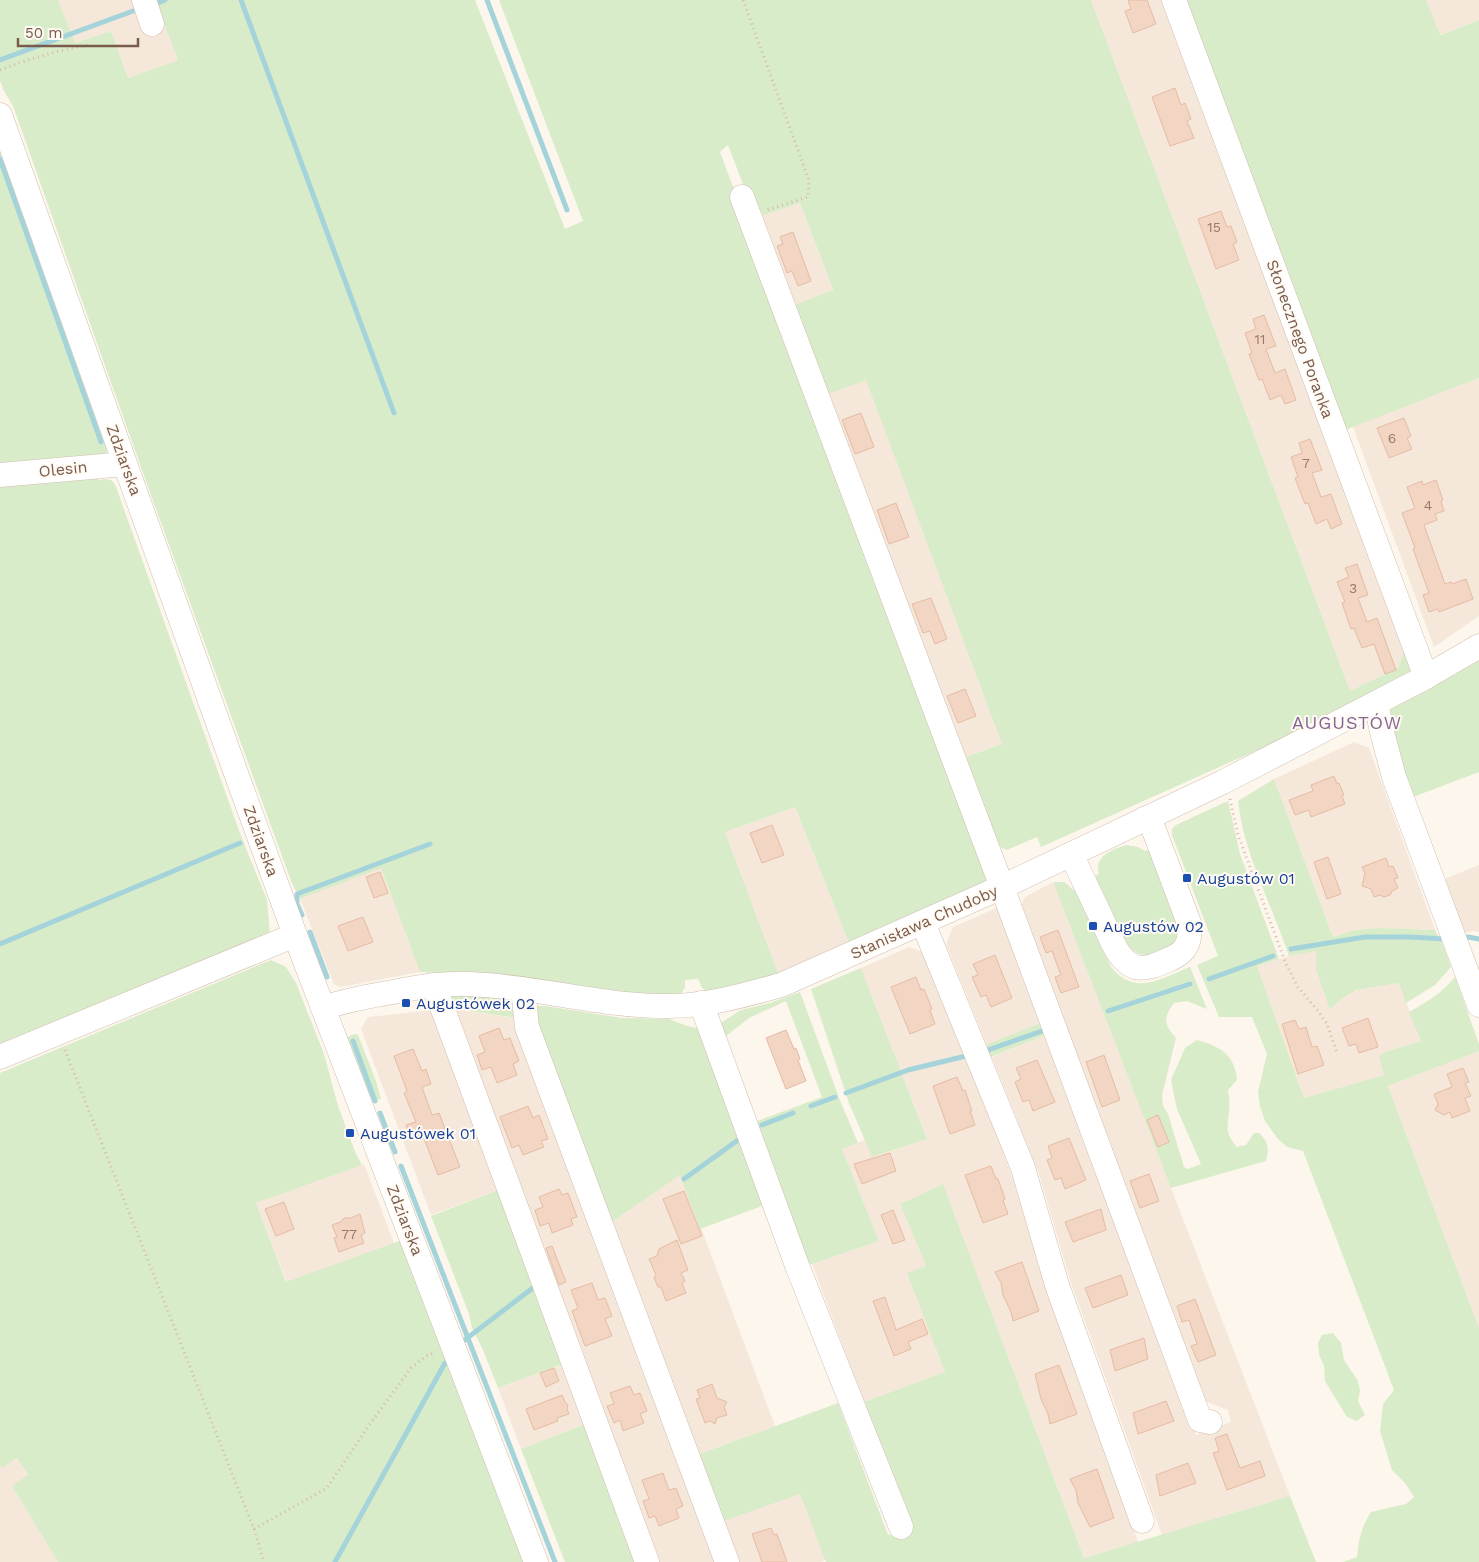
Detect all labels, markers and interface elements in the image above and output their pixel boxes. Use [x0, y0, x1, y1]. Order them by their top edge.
scale bar [18, 15, 138, 47]
text: 50 m [25, 24, 62, 42]
house number: 15 [1207, 219, 1221, 235]
street label: Słonecznego Poranka [1262, 257, 1338, 421]
house number: 11 [1255, 331, 1265, 347]
street label: Zdziarska [102, 422, 146, 498]
house number: 6 [1388, 430, 1396, 446]
house number: 7 [1302, 455, 1310, 471]
street label: Olesin [38, 457, 88, 481]
house number: 4 [1424, 497, 1432, 513]
house number: 3 [1349, 580, 1357, 596]
district label: AUGUSTÓW [1292, 712, 1402, 733]
street label: Zdziarska [239, 803, 283, 879]
place label: Augustów 01 [1197, 869, 1295, 888]
marker: Augustów 01 [1181, 872, 1193, 884]
street label: Stanisława Chudoby [847, 881, 1001, 963]
place label: Augustów 02 [1103, 917, 1204, 936]
marker: Augustów 02 [1087, 920, 1099, 932]
place label: Augustówek 02 [416, 994, 535, 1013]
marker: Augustówek 02 [400, 997, 412, 1009]
place label: Augustówek 01 [360, 1124, 476, 1143]
marker: Augustówek 01 [344, 1127, 356, 1139]
street label: Zdziarska [383, 1182, 427, 1258]
house number: 77 [341, 1226, 357, 1242]

